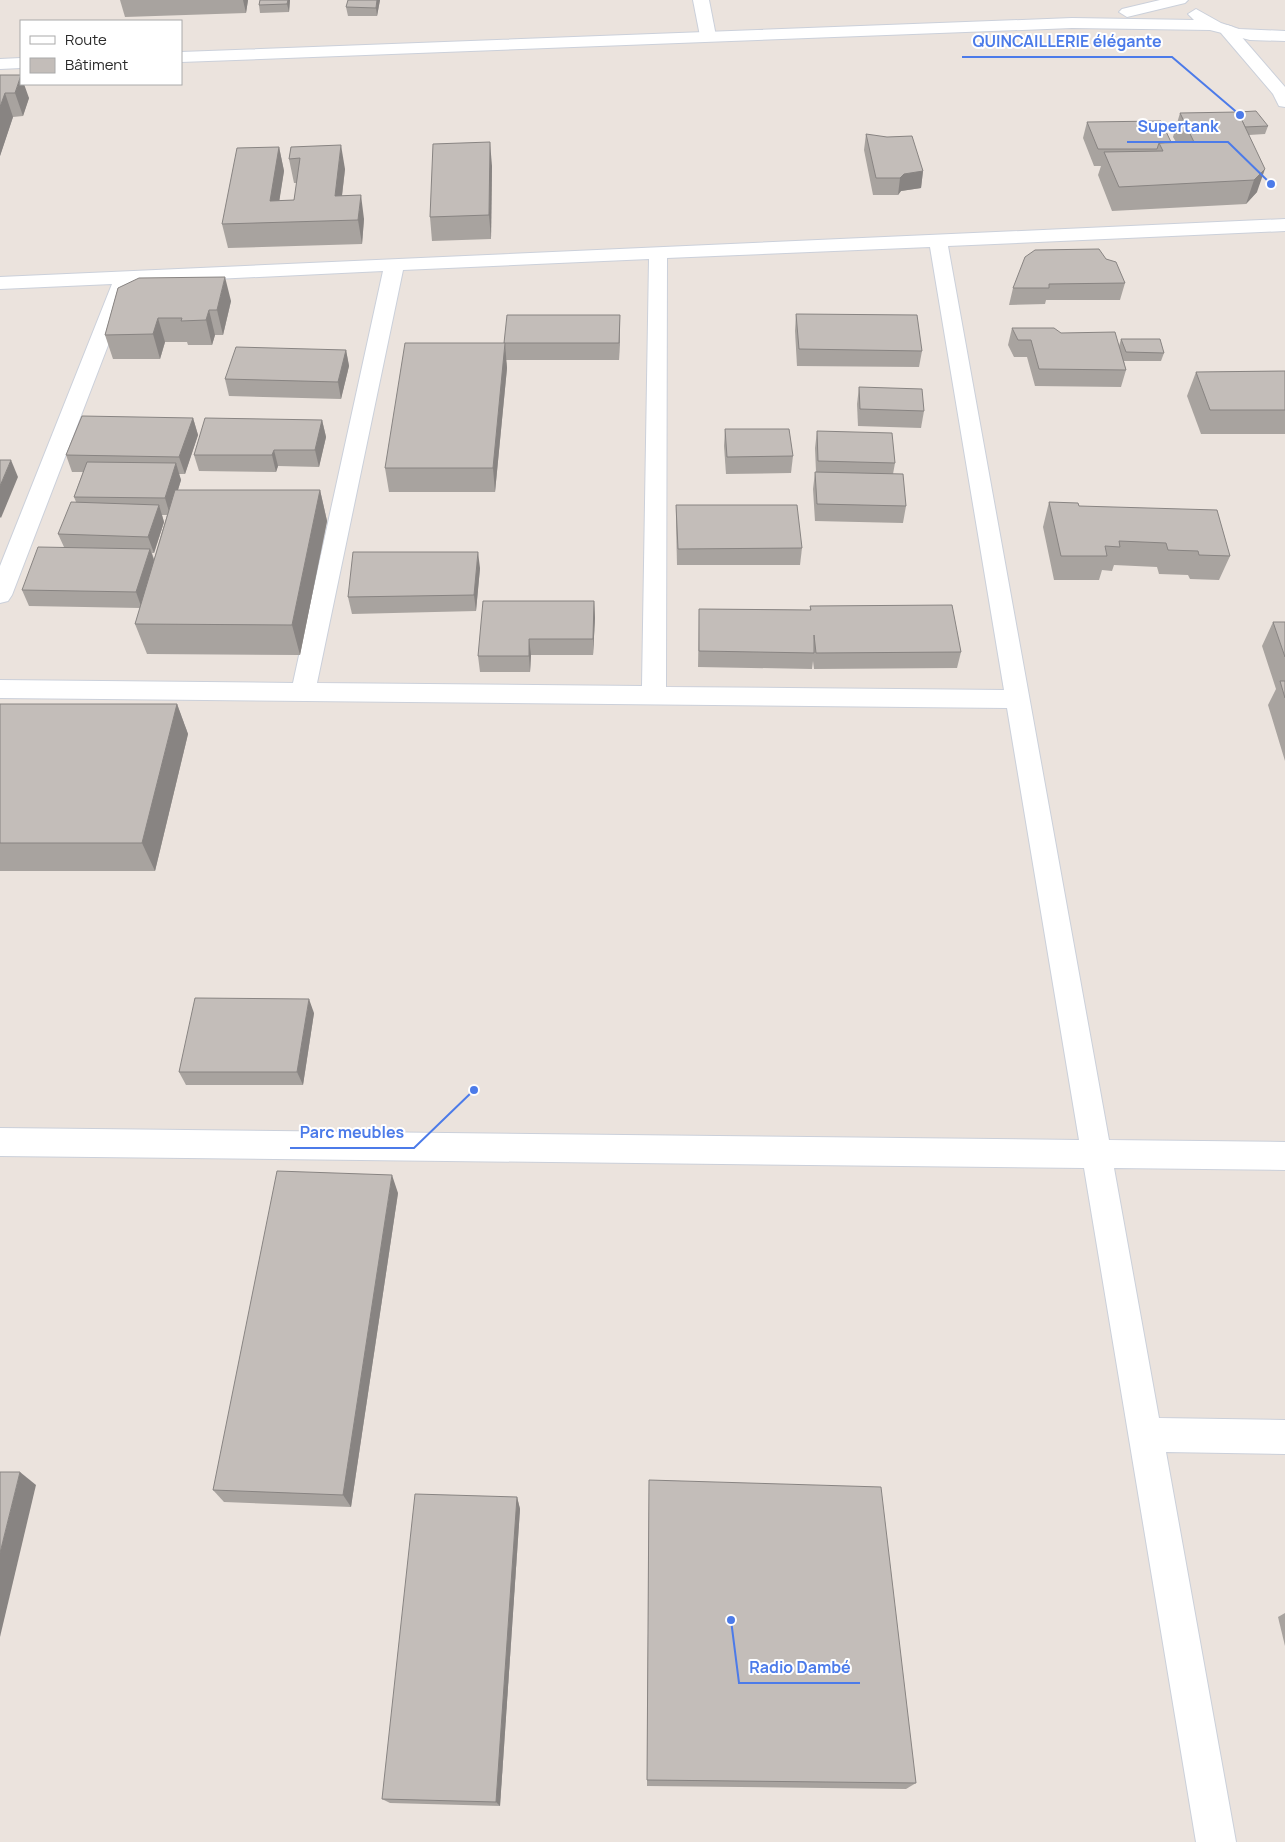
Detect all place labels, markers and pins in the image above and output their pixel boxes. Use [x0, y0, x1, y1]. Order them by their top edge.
callout: QUINCAILLERIE élégante [962, 26, 1172, 57]
callout: Supertank [1127, 111, 1228, 142]
callout: Parc meubles [290, 1117, 414, 1148]
callout: Radio Dambé [739, 1652, 860, 1683]

